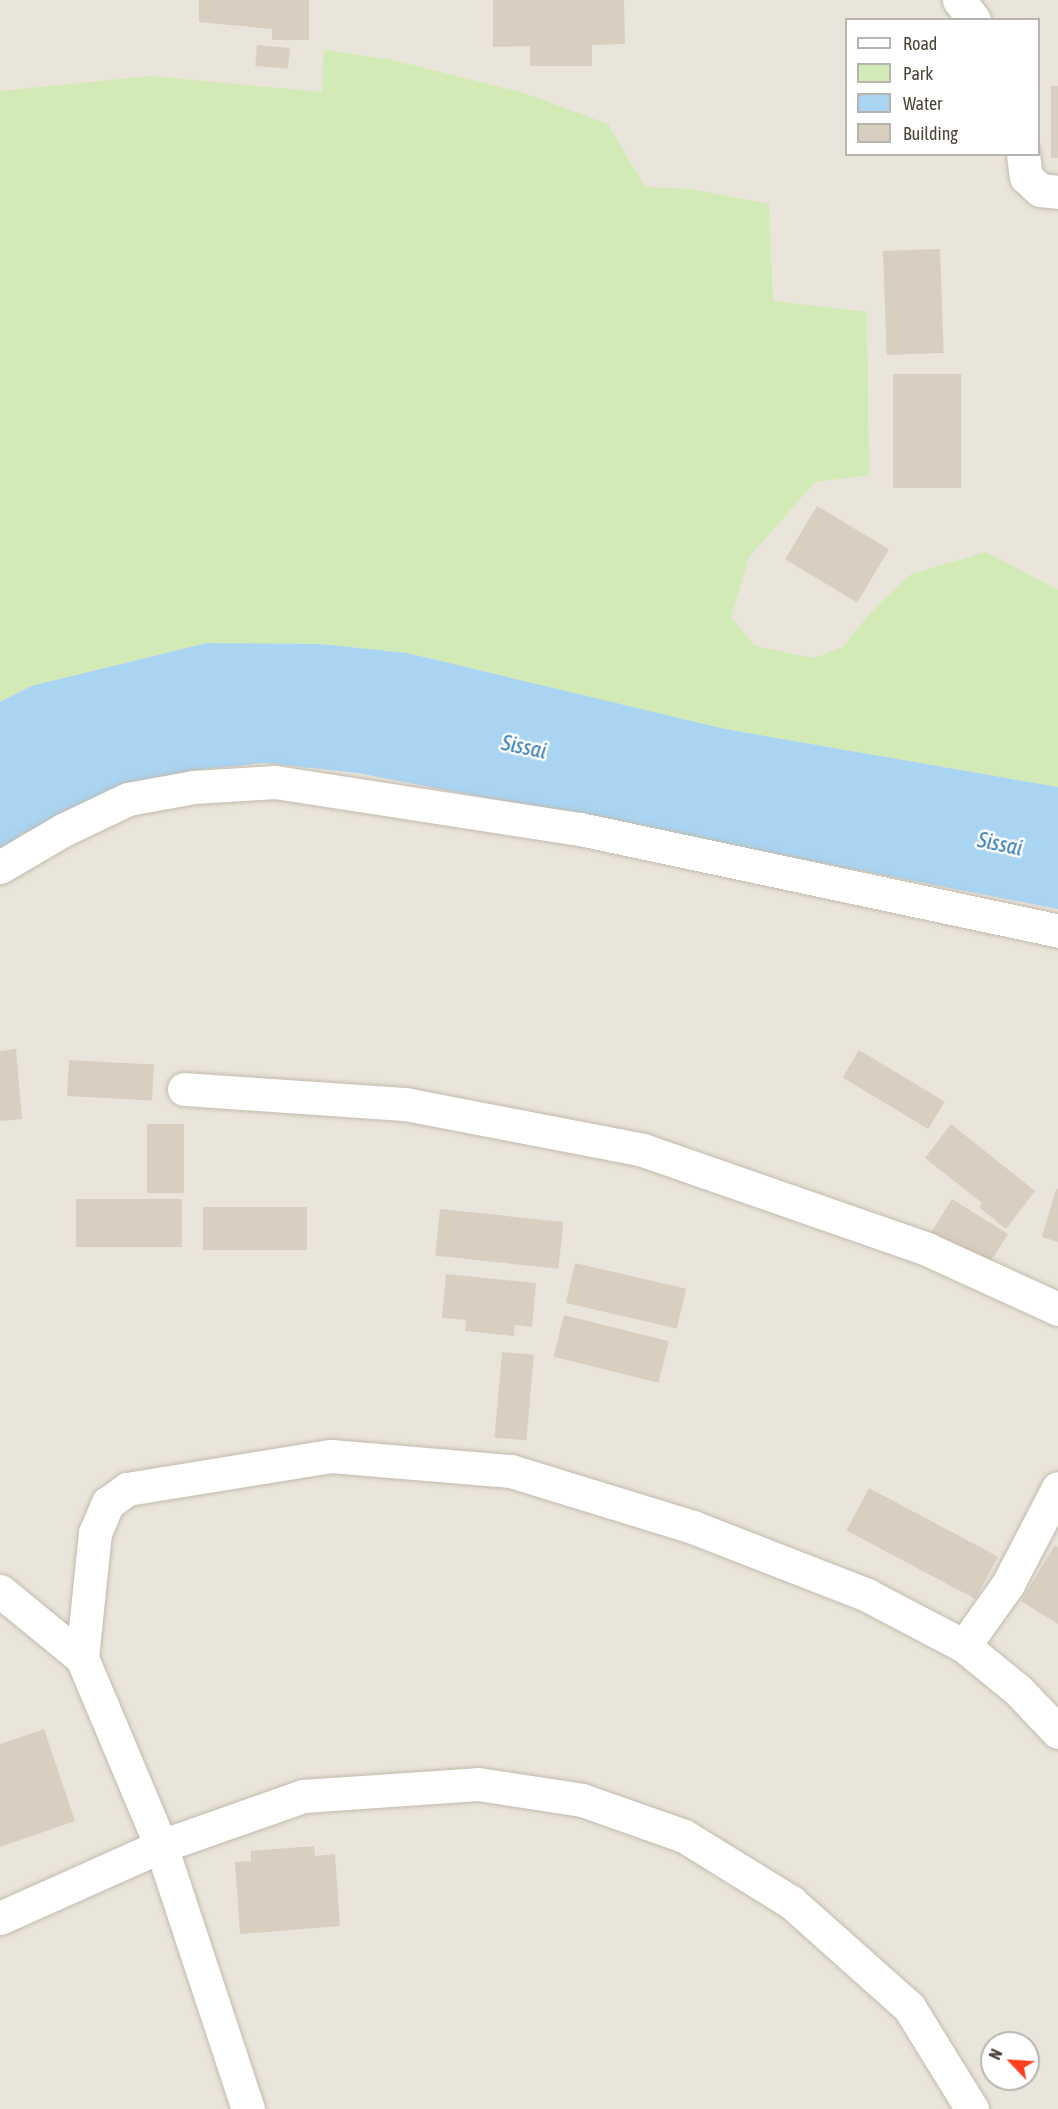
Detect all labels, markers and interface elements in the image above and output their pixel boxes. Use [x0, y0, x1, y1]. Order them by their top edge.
legend [845, 18, 1040, 156]
text: Road [903, 33, 937, 54]
text: Park [903, 63, 933, 84]
text: Water [903, 93, 942, 114]
text: Building [903, 123, 958, 144]
water label: Sissai [499, 729, 549, 765]
water label: Sissai [975, 826, 1025, 862]
north arrow [980, 2031, 1040, 2091]
text: N [985, 2046, 1006, 2062]

